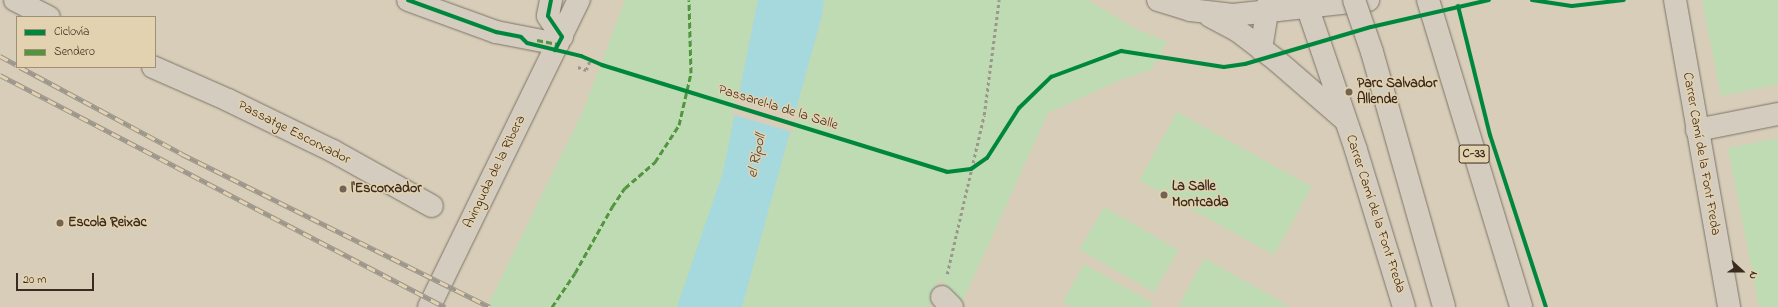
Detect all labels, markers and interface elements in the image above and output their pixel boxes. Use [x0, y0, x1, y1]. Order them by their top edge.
legend [16, 16, 156, 68]
text: Ciclovía [54, 23, 90, 41]
text: Sendero [54, 43, 95, 61]
street label: Carrer Camí de la Font Freda [1678, 71, 1724, 237]
place label: Parc Salvador Allende [1357, 76, 1437, 108]
street label: Passarel·la de la Salle [716, 82, 840, 134]
marker: Parc Salvador Allende [1344, 87, 1354, 97]
street label: Passatge Escorxador [235, 97, 353, 169]
street label: Avinguda de la Ribera [460, 113, 530, 231]
water label: el Ripoll [744, 132, 770, 180]
street label: Carrer Camí de la Font Freda [1341, 133, 1409, 295]
road number: C-33 [1458, 143, 1490, 165]
place label: La Salle Montcada [1172, 179, 1229, 212]
place label: l'Escorxador [351, 181, 422, 197]
marker: l'Escorxador [338, 184, 348, 194]
marker: La Salle Montcada [1159, 190, 1169, 200]
place label: Escola Reixac [68, 215, 147, 231]
marker: Escola Reixac [55, 218, 65, 228]
north arrow [1722, 251, 1762, 291]
scale bar [18, 265, 96, 291]
text: N [1744, 269, 1762, 282]
text: 20 m [23, 271, 46, 289]

